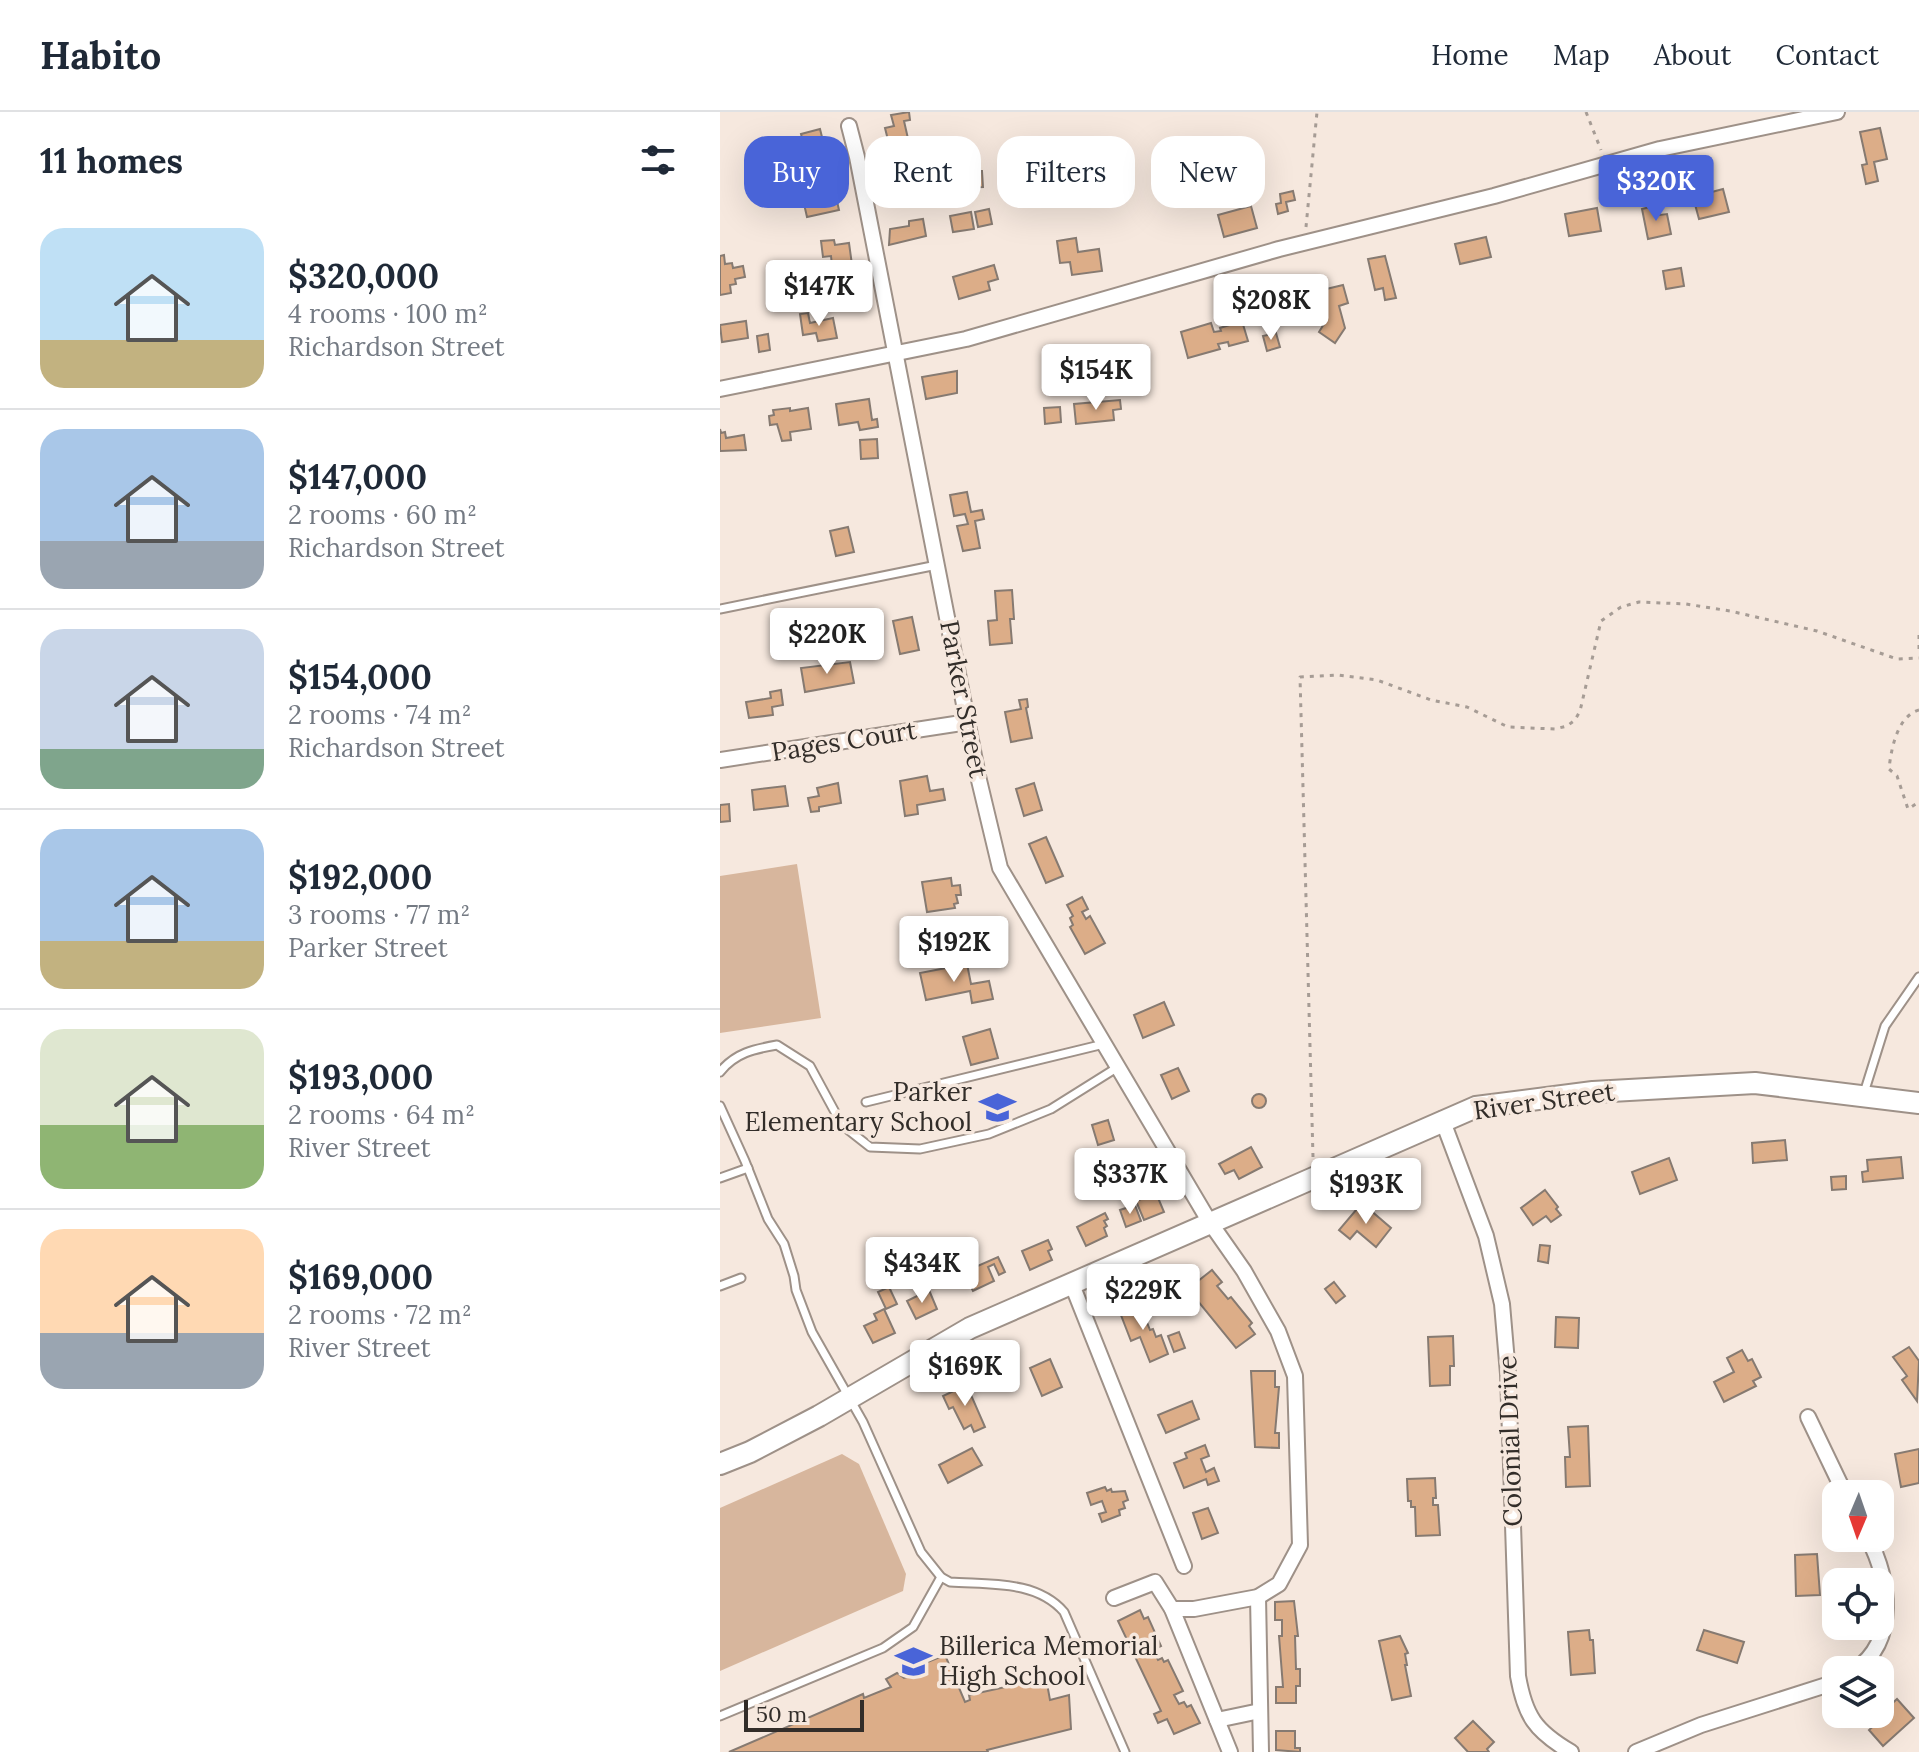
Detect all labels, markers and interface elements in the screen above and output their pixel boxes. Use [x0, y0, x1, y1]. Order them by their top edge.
text: Habito [40, 31, 161, 79]
text: Home [1431, 37, 1509, 73]
text: Map [1553, 37, 1610, 73]
text: About [1654, 37, 1731, 73]
text: Contact [1775, 37, 1879, 73]
chip: Buy [744, 136, 849, 208]
chip: Rent [865, 136, 981, 208]
chip: Filters [997, 136, 1135, 208]
chip: New [1151, 136, 1265, 208]
icon: filters [636, 138, 680, 182]
text: 11 homes [40, 139, 183, 182]
pin: $320K [1600, 155, 1712, 223]
text: $320K [1617, 164, 1695, 197]
text: $320,000 [288, 254, 439, 297]
icon: home [104, 260, 200, 356]
pin: $147K [763, 260, 875, 328]
text: $147K [784, 269, 854, 302]
pin: $208K [1215, 274, 1327, 342]
text: $208K [1231, 283, 1311, 316]
text: 4 rooms · 100 m² [288, 297, 488, 330]
text: Richardson Street [288, 330, 505, 363]
pin: $154K [1040, 344, 1152, 412]
text: $154K [1060, 353, 1132, 386]
text: $147,000 [288, 455, 427, 498]
icon: home [104, 461, 200, 557]
text: 2 rooms · 60 m² [288, 498, 477, 531]
text: Richardson Street [288, 531, 505, 564]
pin: $220K [771, 608, 883, 676]
text: $220K [788, 617, 866, 650]
street label: Parker Street [933, 617, 996, 780]
text: $154,000 [288, 655, 432, 698]
icon: home [104, 661, 200, 757]
text: 2 rooms · 74 m² [288, 698, 472, 731]
street label: Pages Court [769, 713, 919, 768]
text: Richardson Street [288, 731, 505, 764]
text: $192,000 [288, 855, 432, 898]
icon: home [104, 861, 200, 957]
text: 3 rooms · 77 m² [288, 898, 470, 931]
pin: $192K [898, 916, 1010, 984]
text: $192K [917, 925, 991, 958]
text: Parker Street [288, 931, 448, 964]
text: $193,000 [288, 1055, 433, 1098]
icon: home [104, 1061, 200, 1157]
street label: River Street [1471, 1074, 1617, 1127]
place label: Parker Elementary School [744, 1075, 973, 1138]
school or university icon: Parker Elementary School [979, 1088, 1017, 1126]
text: 2 rooms · 64 m² [288, 1098, 475, 1131]
text: River Street [288, 1131, 431, 1164]
pin: $337K [1074, 1148, 1186, 1216]
text: $337K [1092, 1157, 1168, 1190]
pin: $193K [1310, 1158, 1422, 1226]
text: $193K [1329, 1167, 1403, 1200]
pin: $434K [866, 1237, 978, 1305]
text: $434K [884, 1246, 960, 1279]
text: $169,000 [288, 1255, 433, 1298]
icon: home [104, 1261, 200, 1357]
pin: $229K [1087, 1264, 1199, 1332]
text: $229K [1105, 1273, 1181, 1306]
text: 2 rooms · 72 m² [288, 1298, 472, 1331]
text: River Street [288, 1331, 431, 1364]
pin: $169K [909, 1340, 1021, 1408]
text: $169K [928, 1349, 1002, 1382]
street label: Colonial Drive [1490, 1355, 1529, 1527]
north arrow [1822, 1480, 1894, 1552]
map controls [1822, 1480, 1894, 1728]
button: locate [1822, 1568, 1894, 1640]
place label: Billerica Memorial High School [939, 1629, 1158, 1692]
school or university icon: Billerica Memorial High School [894, 1642, 932, 1680]
button: layers [1822, 1656, 1894, 1728]
scale bar [744, 1696, 864, 1732]
text: 50 m [756, 1700, 807, 1728]

